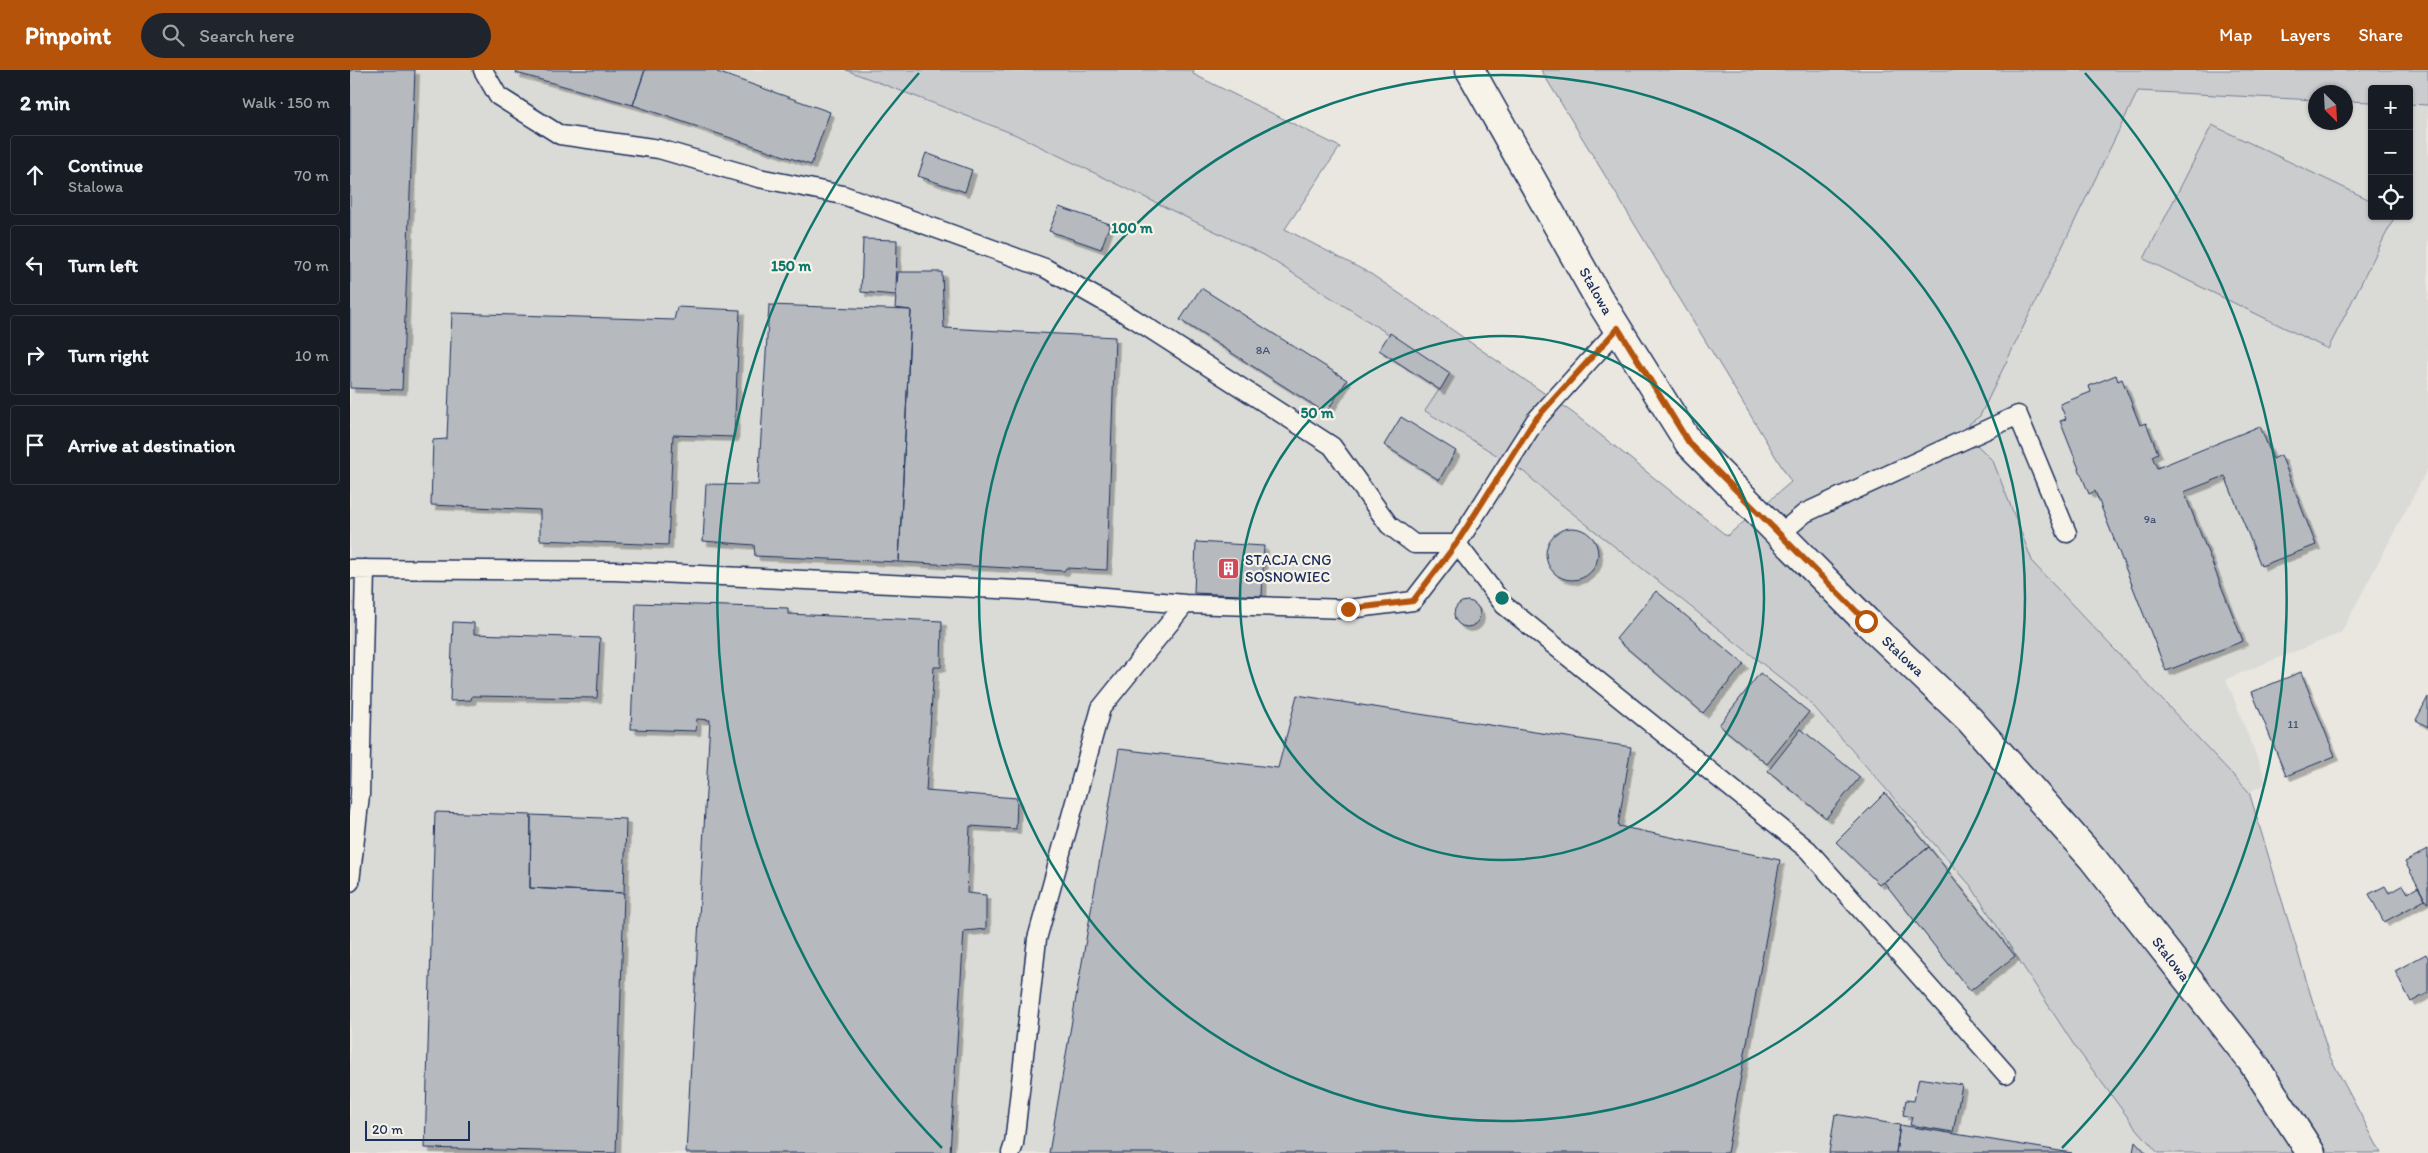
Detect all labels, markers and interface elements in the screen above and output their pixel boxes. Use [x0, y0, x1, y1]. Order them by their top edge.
search box [141, 13, 491, 58]
text: Pinpoint [25, 21, 111, 50]
icon: search [159, 21, 187, 49]
text: Search here [199, 24, 294, 47]
text: Map [2219, 24, 2252, 46]
text: Layers [2280, 24, 2330, 46]
text: Share [2358, 24, 2403, 46]
north arrow [2308, 85, 2353, 130]
map controls [2368, 85, 2413, 220]
button: + [2368, 85, 2413, 130]
text: 2 min [20, 90, 70, 115]
text: Walk · 150 m [242, 93, 330, 112]
button: − [2368, 130, 2413, 175]
text: Continue [68, 154, 143, 177]
icon: ahead [21, 161, 49, 189]
text: 70 m [294, 166, 329, 185]
button: locate [2368, 175, 2413, 220]
text: Stalowa [68, 177, 123, 196]
text: 100 m [1111, 219, 1153, 237]
icon: left [21, 251, 49, 279]
text: Turn left [68, 254, 138, 277]
text: 70 m [294, 256, 329, 275]
text: 150 m [771, 257, 811, 275]
street label: Stalowa [1575, 264, 1617, 318]
icon: right [21, 341, 49, 369]
house number: 8A [1256, 343, 1270, 357]
text: Turn right [68, 344, 149, 367]
text: 10 m [295, 346, 329, 365]
text: 50 m [1300, 404, 1334, 422]
icon: arrive [21, 431, 49, 459]
text: Arrive at destination [68, 434, 235, 457]
house number: 9a [2144, 512, 2157, 526]
place label: STACJA CNG SOSNOWIEC [1245, 551, 1332, 586]
building icon: STACJA CNG SOSNOWIEC [1217, 557, 1241, 581]
centre of rings [1493, 589, 1511, 607]
route end [1337, 598, 1360, 621]
route start [1855, 610, 1878, 633]
street label: Stalowa [1878, 632, 1928, 680]
house number: 11 [2287, 717, 2299, 731]
street label: Stalowa [2148, 933, 2194, 985]
scale bar [365, 1118, 470, 1141]
text: 20 m [372, 1121, 403, 1138]

